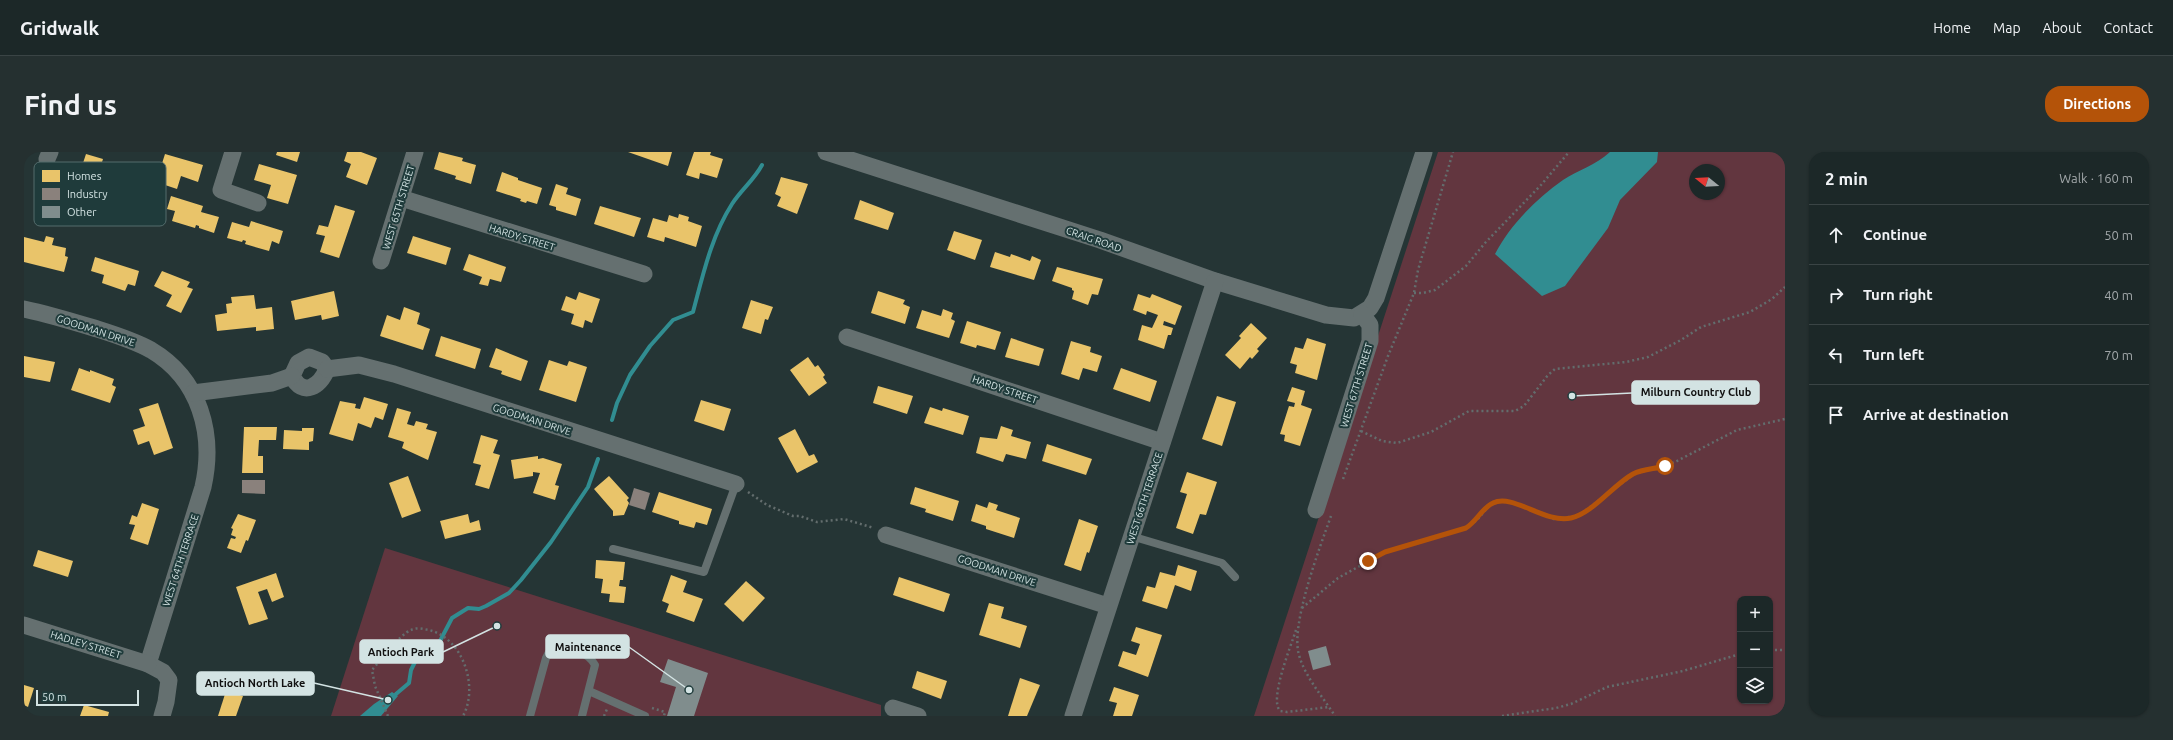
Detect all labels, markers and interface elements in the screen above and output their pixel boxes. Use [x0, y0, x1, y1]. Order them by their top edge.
text: Gridwalk [20, 17, 99, 39]
text: Home [1933, 20, 1971, 36]
text: Map [1993, 20, 2021, 36]
text: About [2043, 20, 2082, 36]
text: Contact [2104, 20, 2153, 36]
button: Directions [2045, 86, 2149, 122]
text: Find us [24, 89, 117, 120]
legend [34, 162, 166, 226]
street label: WEST 65TH STREET [380, 163, 417, 251]
north arrow [1689, 164, 1725, 200]
text: 2 min [1825, 169, 1868, 188]
text: Homes [67, 170, 102, 182]
text: Walk · 160 m [2059, 171, 2133, 185]
text: Industry [67, 188, 108, 200]
text: Other [67, 206, 97, 218]
street label: HARDY STREET [488, 222, 557, 253]
icon: ahead [1825, 224, 1847, 246]
street label: CRAIG ROAD [1065, 225, 1123, 254]
text: Continue [1863, 226, 1927, 243]
text: 50 m [2104, 228, 2133, 242]
icon: right [1825, 284, 1847, 306]
text: Turn right [1863, 286, 1933, 303]
text: 40 m [2104, 288, 2133, 302]
street label: GOODMAN DRIVE [55, 313, 137, 348]
street label: WEST 67TH STREET [1338, 341, 1375, 429]
icon: left [1825, 344, 1847, 366]
text: Turn left [1863, 346, 1924, 363]
text: 70 m [2104, 348, 2133, 362]
street label: HARDY STREET [971, 373, 1039, 406]
callout: Milburn Country Club [1632, 381, 1759, 404]
text: Milburn Country Club [1641, 386, 1752, 398]
street label: GOODMAN DRIVE [491, 402, 573, 437]
icon: arrive [1825, 404, 1847, 426]
text: Arrive at destination [1863, 406, 2009, 423]
street label: WEST 66TH TERRACE [1124, 450, 1165, 546]
route start [1656, 457, 1674, 475]
street label: WEST 64TH TERRACE [160, 512, 201, 608]
route end [1359, 552, 1377, 570]
street label: GOODMAN DRIVE [956, 553, 1038, 588]
map controls [1737, 596, 1773, 704]
button: + [1737, 596, 1773, 632]
street label: HADLEY STREET [49, 629, 123, 661]
button: − [1737, 632, 1773, 668]
callout: Maintenance [546, 635, 629, 658]
callout: Antioch Park [360, 640, 443, 663]
text: Maintenance [555, 641, 621, 653]
text: Antioch Park [368, 646, 435, 658]
button: layers [1737, 668, 1773, 704]
callout: Antioch North Lake [197, 672, 314, 695]
text: Antioch North Lake [205, 677, 305, 689]
scale bar [36, 688, 139, 707]
text: 50 m [42, 691, 66, 703]

